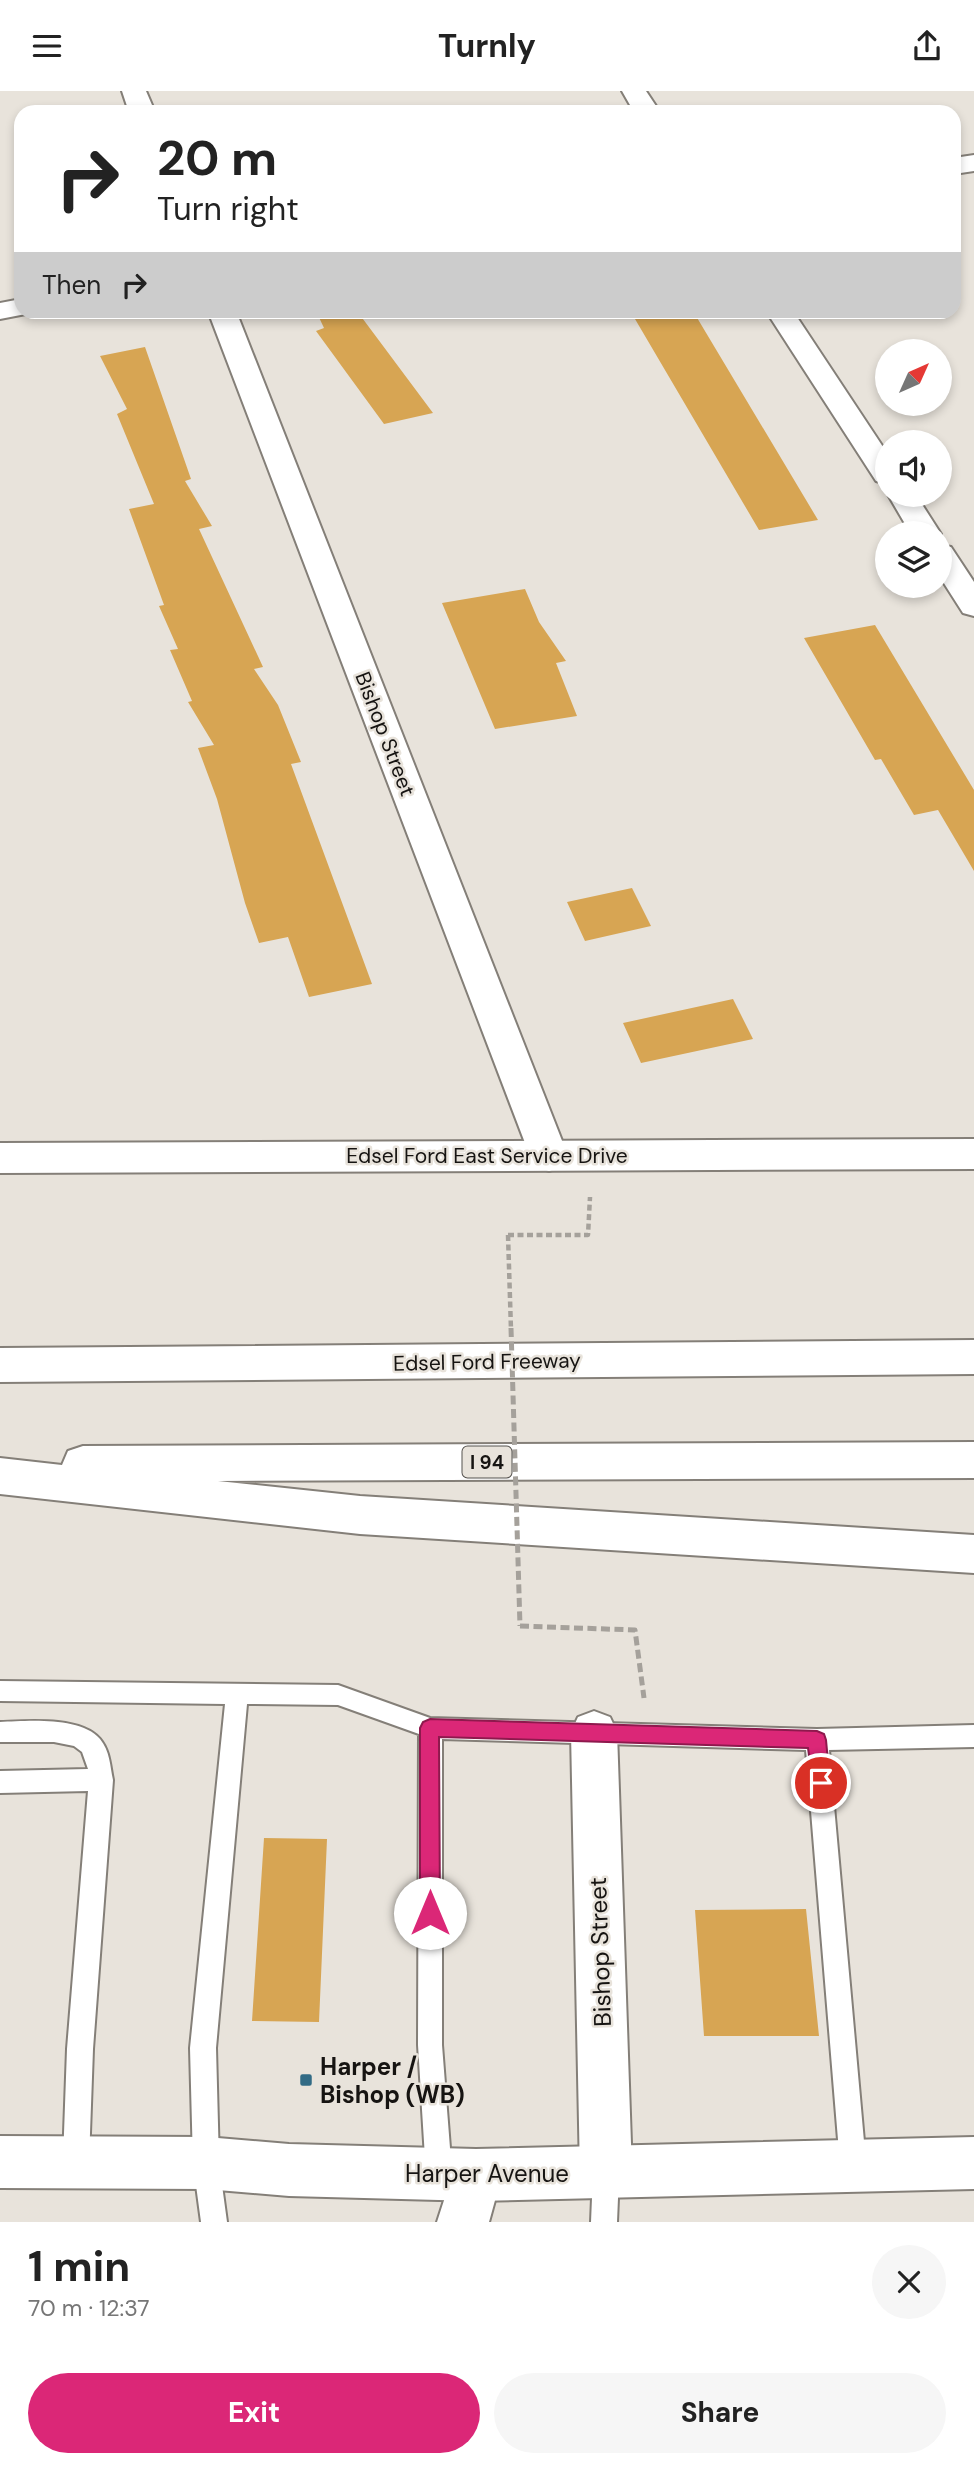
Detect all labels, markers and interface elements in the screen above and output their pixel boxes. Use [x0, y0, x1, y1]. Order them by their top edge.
text: Turnly [438, 25, 536, 67]
icon: menu [28, 27, 66, 65]
icon: share [908, 27, 946, 65]
text: 20 m [157, 126, 277, 190]
icon: right [42, 133, 133, 224]
text: Turn right [157, 188, 299, 230]
icon: right [115, 266, 153, 304]
text: Then [42, 268, 101, 302]
north arrow [875, 339, 952, 417]
map controls [875, 339, 952, 598]
button: sound [875, 430, 952, 507]
button: layers [875, 521, 952, 598]
street label: Bishop Street [348, 668, 422, 800]
street label: Edsel Ford East Service Drive [346, 1142, 628, 1170]
street label: Edsel Ford Freeway [393, 1346, 581, 1378]
road number: I 94 [462, 1447, 512, 1477]
pin [791, 1753, 851, 1813]
icon: arrive [802, 1764, 840, 1802]
position arrow [393, 1876, 467, 1950]
street label: Bishop Street [582, 1877, 618, 2027]
place label: Harper / Bishop (WB) [320, 2051, 465, 2110]
marker: Harper / Bishop (WB) [298, 2072, 314, 2088]
street label: Harper Avenue [405, 2158, 569, 2189]
text: 1 min [28, 2239, 130, 2294]
button: close [872, 2245, 946, 2319]
text: 70 m · 12:37 [28, 2293, 150, 2323]
button: Exit [28, 2373, 480, 2453]
button: Share [494, 2373, 946, 2453]

